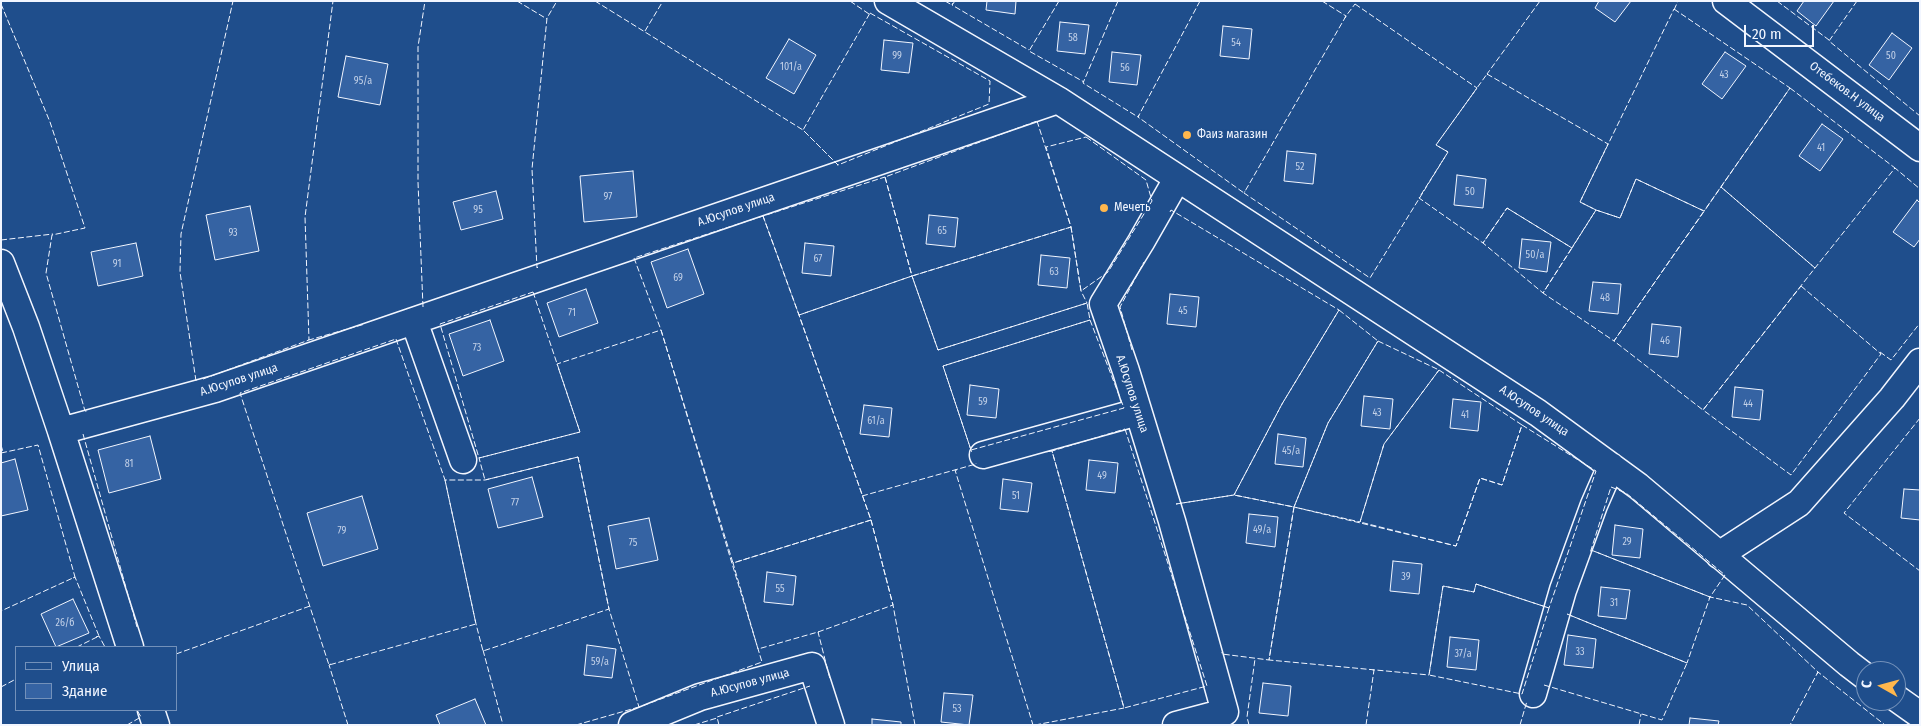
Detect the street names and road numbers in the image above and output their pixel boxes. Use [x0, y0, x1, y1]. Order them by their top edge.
street label: Отебеков.Н улица [1806, 59, 1888, 125]
street label: А.Юсупов улица [695, 190, 777, 230]
street label: А.Юсупов улица [1113, 353, 1151, 435]
street label: А.Юсупов улица [198, 361, 280, 399]
street label: А.Юсупов улица [1496, 382, 1572, 440]
street label: А.Юсупов улица [709, 666, 791, 700]

